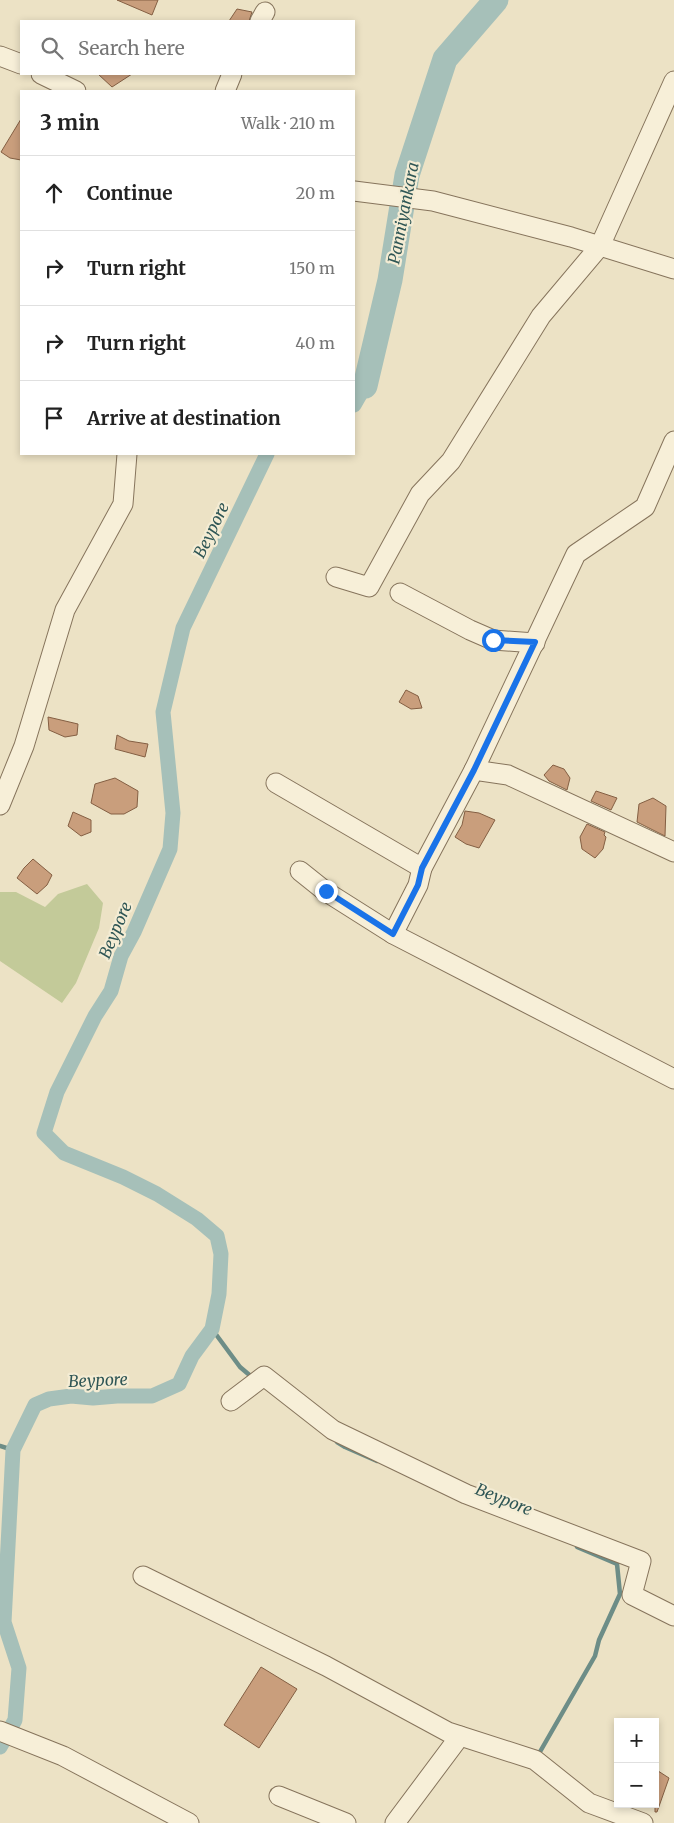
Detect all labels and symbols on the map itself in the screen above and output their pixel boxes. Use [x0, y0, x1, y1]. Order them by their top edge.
water label: Panniyankara [383, 161, 423, 265]
water label: Beypore [189, 499, 233, 561]
route start [482, 629, 505, 652]
route end [315, 880, 338, 903]
water label: Beypore [94, 899, 136, 961]
water label: Beypore [68, 1369, 128, 1391]
water label: Beypore [473, 1479, 535, 1519]

